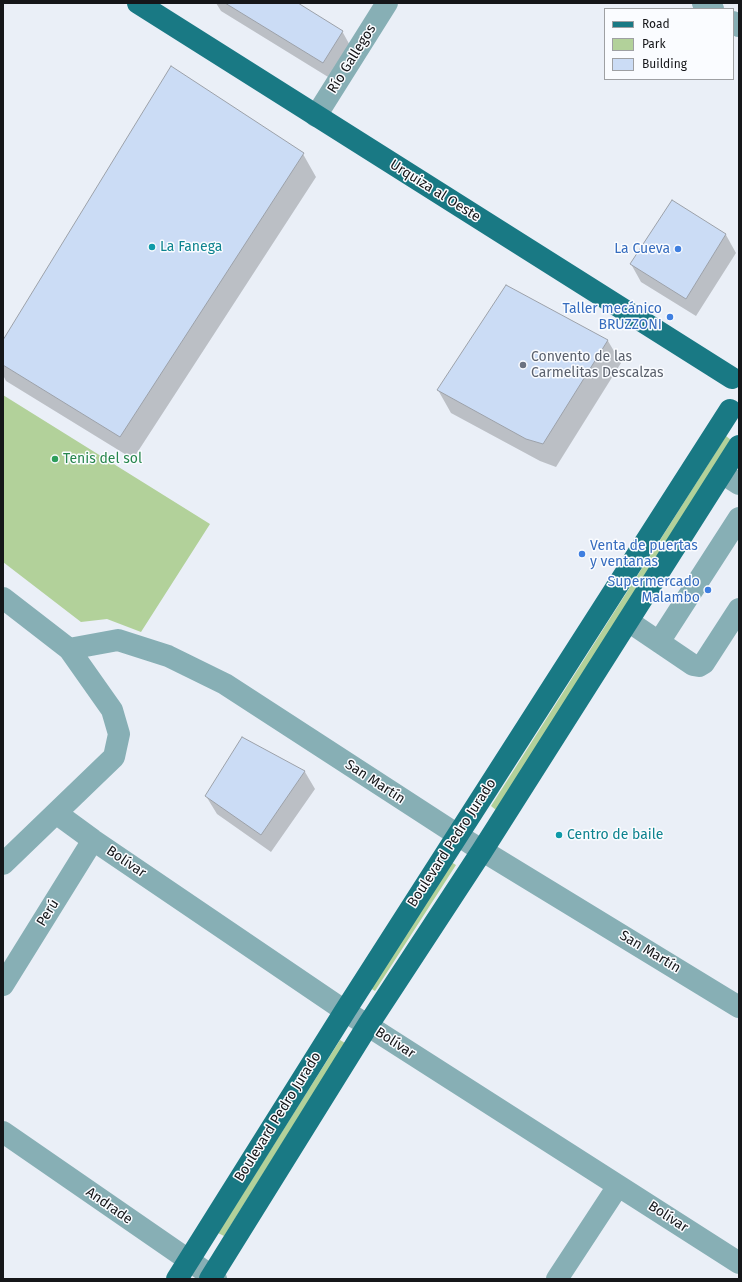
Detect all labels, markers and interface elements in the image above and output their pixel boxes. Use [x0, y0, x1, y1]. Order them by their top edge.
legend [604, 8, 734, 80]
text: Road [642, 17, 670, 31]
street label: Río Gallegos [324, 21, 380, 97]
text: Park [642, 37, 666, 51]
text: Building [642, 57, 687, 71]
street label: Urquiza al Oeste [387, 156, 483, 226]
place label: La Fanega [160, 239, 222, 255]
place label: La Cueva [614, 241, 670, 257]
marker: La Fanega [147, 242, 157, 252]
marker: La Cueva [673, 244, 683, 254]
place label: Taller mecánico BRUZZONI [563, 301, 662, 334]
marker: Taller mecánico BRUZZONI [665, 312, 675, 322]
place label: Convento de las Carmelitas Descalzas [531, 349, 663, 382]
marker: Convento de las Carmelitas Descalzas [518, 360, 528, 370]
place label: Tenis del sol [63, 451, 142, 467]
marker: Tenis del sol [50, 454, 60, 464]
place label: Venta de puertas y ventanas [590, 538, 698, 570]
marker: Venta de puertas y ventanas [577, 549, 587, 559]
place label: Supermercado Malambo [608, 574, 700, 606]
marker: Supermercado Malambo [703, 585, 713, 595]
street label: San Martín [342, 756, 408, 808]
street label: Boulevard Pedro Jurado [404, 776, 500, 910]
place label: Centro de baile [567, 827, 663, 843]
marker: Centro de baile [554, 830, 564, 840]
street label: Bolívar [103, 843, 149, 881]
street label: Perú [33, 896, 63, 930]
street label: San Martín [616, 927, 684, 977]
street label: Bolívar [372, 1024, 418, 1062]
street label: Boulevard Pedro Jurado [231, 1049, 325, 1185]
street label: Andrade [82, 1184, 136, 1228]
street label: Bolívar [645, 1198, 691, 1236]

